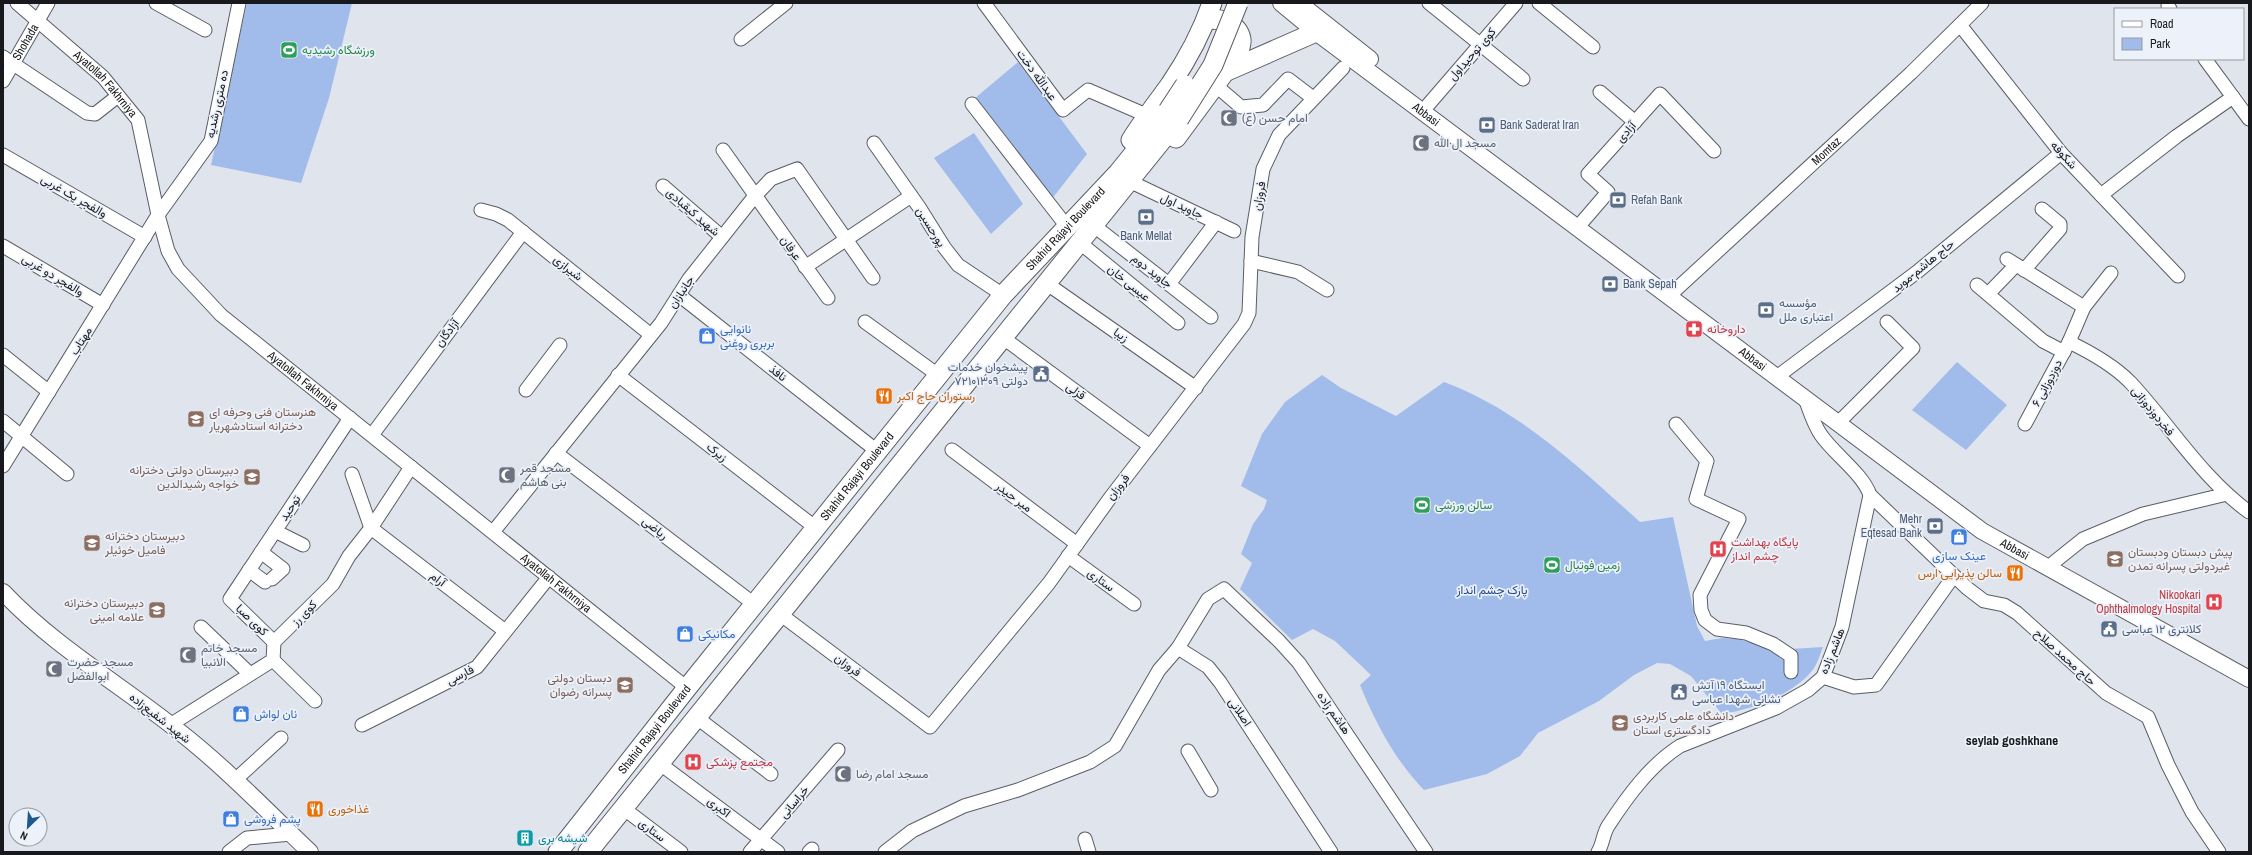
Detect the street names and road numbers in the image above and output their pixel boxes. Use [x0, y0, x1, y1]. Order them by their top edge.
street label: Shohada [9, 20, 43, 63]
street label: کوی توحیداول [1444, 24, 1500, 84]
street label: Ayatollah Fakhrniya [69, 46, 141, 121]
street label: عبدالله دخت [1013, 46, 1061, 104]
street label: ده متری رشدیه [202, 68, 232, 140]
street label: Abbasi [1408, 98, 1443, 130]
street label: آزادی [1612, 117, 1640, 146]
street label: Momtaz [1808, 133, 1845, 169]
street label: شکوفه [2047, 138, 2081, 172]
street label: والفجر یک غربی [38, 171, 110, 221]
street label: فروزان [1249, 180, 1269, 212]
street label: شهید کیقبادی [663, 184, 723, 240]
street label: Shahid Rajayi Boulevard [1022, 184, 1109, 274]
street label: جاوید اول [1158, 189, 1206, 223]
street label: پورحسین [912, 204, 950, 250]
street label: عرفان [777, 232, 805, 264]
street label: حاج هاشم-موید [1889, 236, 1958, 297]
street label: والفجر دو غربی [19, 250, 87, 300]
street label: جاوید دوم [1128, 250, 1176, 292]
street label: شیرازی [550, 251, 586, 285]
street label: عیسی خان [1104, 261, 1154, 305]
street label: جانبازان [664, 273, 698, 311]
street label: آزادگان [431, 315, 463, 350]
street label: مهتاب [66, 324, 96, 358]
street label: زیبا [1110, 324, 1132, 346]
street label: Abbasi [1735, 343, 1770, 375]
street label: Ayatollah Fakhrniya [264, 347, 342, 414]
street label: دوزدوزانی ۶ [2028, 356, 2066, 409]
street label: نافذ [766, 361, 790, 385]
street label: قزلی [1063, 378, 1089, 404]
street label: فخردوزدوزانی [2128, 383, 2178, 439]
street label: Shahid Rajayi Boulevard [817, 429, 897, 524]
street label: زیرک [703, 439, 731, 465]
street label: فروزان [1103, 470, 1133, 504]
street label: میر حیدر [992, 478, 1035, 516]
street label: توحید [276, 492, 304, 524]
street label: ریاضی [639, 513, 671, 543]
street label: Abbasi [1996, 534, 2032, 564]
street label: Ayatollah Fakhrniya [516, 549, 595, 617]
street label: ستاری [1084, 565, 1118, 595]
street label: آرام [427, 568, 450, 591]
street label: کوی رز [287, 597, 320, 630]
street label: کوی صبا [232, 601, 272, 639]
street label: هاشم زاده [1815, 625, 1849, 677]
street label: حاج محمد صلاح [2030, 625, 2099, 690]
street label: فروزان [831, 650, 865, 680]
street label: فارسی [443, 661, 477, 689]
street label: Shahid Rajayi Boulevard [614, 682, 694, 777]
street label: هاشم زاده [1313, 688, 1355, 738]
street label: شهید شفیع‌زاده [125, 689, 194, 748]
street label: اصلانی [1225, 695, 1255, 729]
street label: خراسانی [776, 782, 812, 822]
street label: اکبری [704, 793, 734, 821]
street label: ستاری [635, 815, 669, 845]

